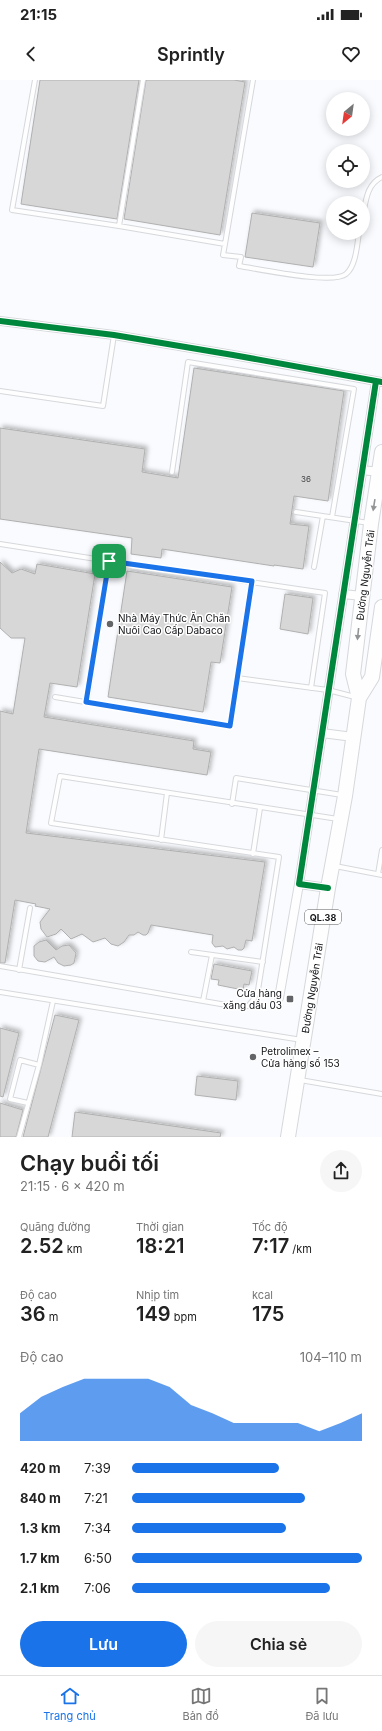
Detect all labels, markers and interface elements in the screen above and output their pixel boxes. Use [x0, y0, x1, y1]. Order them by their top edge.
text: 21:15 [20, 5, 57, 24]
icon: back [20, 43, 42, 65]
icon: heart [340, 43, 362, 65]
text: Sprintly [157, 44, 225, 65]
north arrow [326, 92, 370, 136]
map controls [326, 92, 370, 240]
button: locate [326, 144, 370, 188]
button: layers [326, 196, 370, 240]
house number: 36 [301, 474, 311, 484]
one-way arrow [371, 499, 377, 511]
street label: Đường Nguyễn Trãi [352, 529, 377, 621]
pin [92, 544, 126, 578]
icon: arrive [98, 550, 120, 572]
place label: Nhà Máy Thức Ăn Chăn Nuôi Cao Cấp Dabaco [118, 611, 230, 636]
marker: Nhà Máy Thức Ăn Chăn Nuôi Cao Cấp Dabaco [105, 619, 115, 629]
one-way arrow [354, 628, 361, 640]
road number: QL.38 [305, 910, 341, 924]
street label: Đường Nguyễn Trãi [298, 942, 325, 1034]
place label: Cửa hàng xăng dầu 03 [223, 987, 282, 1011]
marker: Cửa hàng xăng dầu 03 [285, 994, 295, 1004]
place label: Petrolimex – Cửa hàng số 153 [261, 1045, 340, 1069]
marker: Petrolimex – Cửa hàng số 153 [248, 1052, 258, 1062]
text: Chạy buổi tối [20, 1150, 159, 1176]
button: share [320, 1150, 362, 1192]
text: 21:15 · 6 × 420 m [20, 1178, 125, 1194]
text: Quãng đường [20, 1220, 90, 1234]
text: Thời gian [136, 1220, 184, 1234]
text: Tốc độ [252, 1220, 288, 1234]
text: 2.52 [20, 1234, 64, 1258]
text: 18:21 [136, 1234, 185, 1258]
text: 7:17 [252, 1234, 289, 1258]
text: km [64, 1242, 82, 1256]
text: /km [289, 1242, 312, 1256]
text: Độ cao [20, 1288, 57, 1302]
text: Nhịp tim [136, 1288, 179, 1302]
text: kcal [252, 1288, 273, 1302]
text: 36 [20, 1302, 46, 1326]
text: 149 [136, 1302, 171, 1326]
text: 175 [252, 1302, 284, 1326]
text: m [46, 1310, 58, 1324]
text: bpm [171, 1310, 197, 1324]
text: Độ cao [20, 1349, 63, 1365]
text: 104–110 m [300, 1349, 362, 1365]
text: 420 m [20, 1460, 61, 1476]
text: 7:39 [84, 1460, 111, 1476]
text: 840 m [20, 1490, 61, 1506]
text: 7:21 [84, 1490, 108, 1506]
text: 1.3 km [20, 1520, 61, 1536]
text: 7:34 [84, 1520, 111, 1536]
text: 1.7 km [20, 1550, 60, 1566]
text: 6:50 [84, 1550, 112, 1566]
text: 2.1 km [20, 1580, 59, 1596]
text: 7:06 [84, 1580, 111, 1596]
button: Lưu [20, 1621, 187, 1667]
button: Chia sẻ [195, 1621, 362, 1667]
tab: Trang chủ [43, 1685, 96, 1723]
tab: Bản đồ [182, 1685, 219, 1723]
tab: Đã lưu [305, 1685, 339, 1723]

